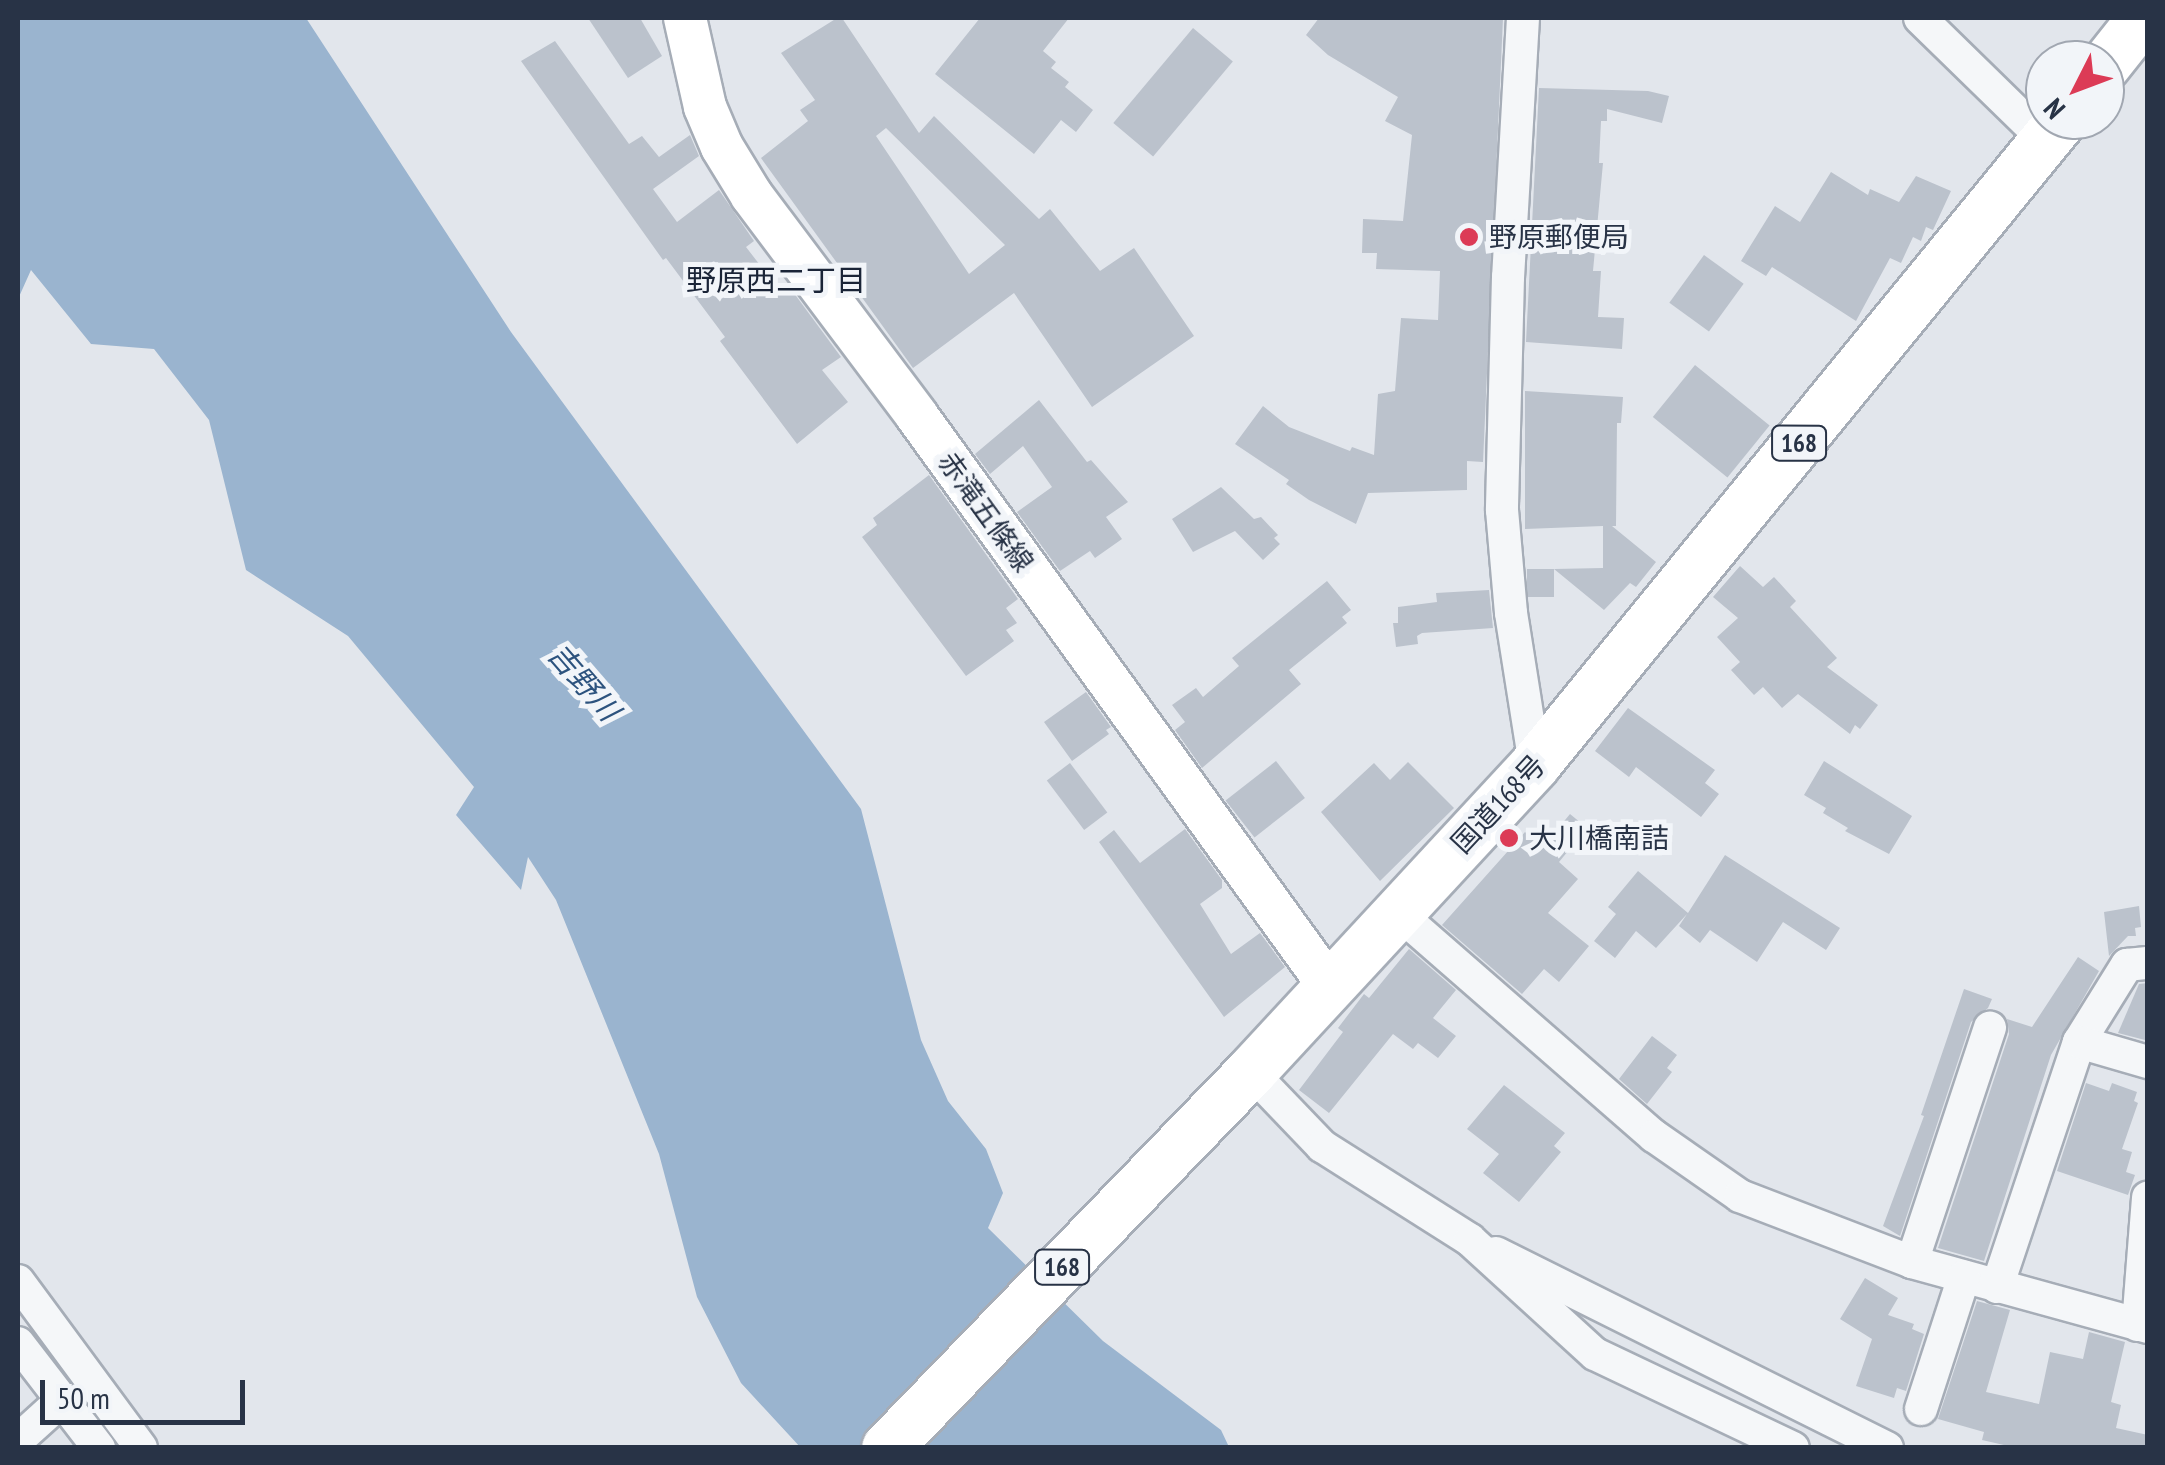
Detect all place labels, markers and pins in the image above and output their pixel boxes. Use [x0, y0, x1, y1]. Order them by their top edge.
place label: 野原郵便局 [1489, 220, 1629, 254]
marker: 野原郵便局 [1458, 226, 1480, 248]
place label: 大川橋南詰 [1529, 821, 1669, 855]
marker: 大川橋南詰 [1498, 827, 1520, 849]

